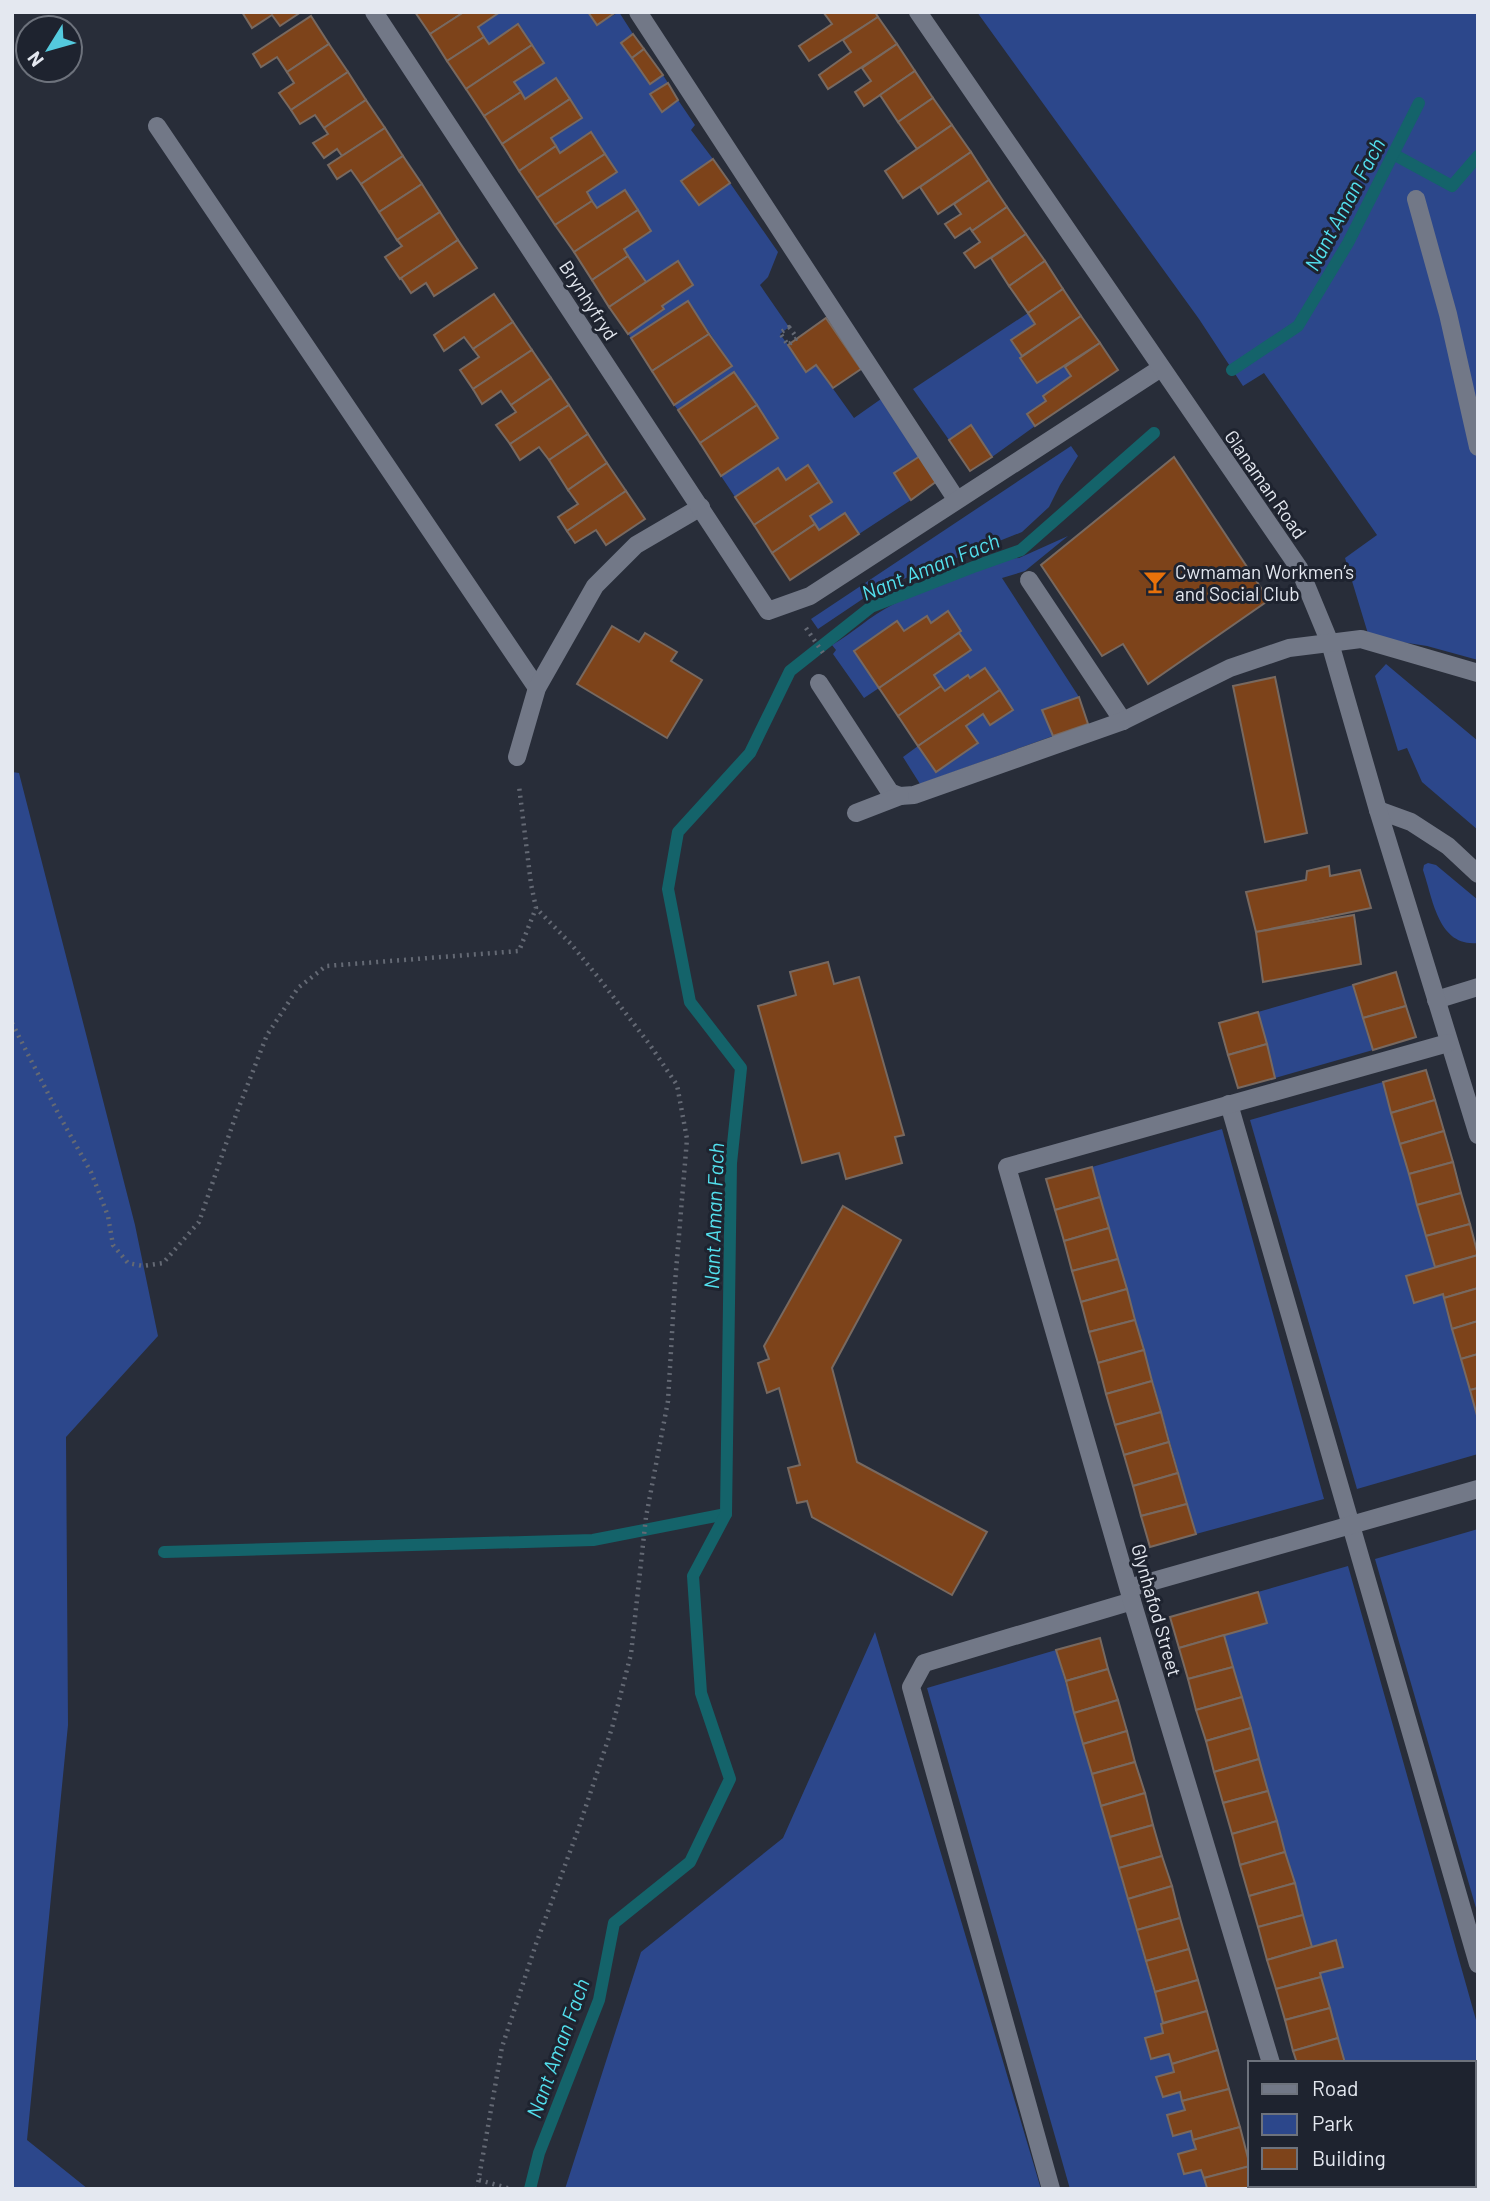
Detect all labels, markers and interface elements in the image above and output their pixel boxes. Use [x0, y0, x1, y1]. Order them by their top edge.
north arrow [14, 14, 84, 84]
text: N [22, 48, 48, 72]
water label: Nant Aman Fach [1299, 133, 1389, 275]
street label: Brynhyfryd [555, 256, 623, 344]
street label: Glanaman Road [1220, 425, 1312, 543]
water label: Nant Aman Fach [857, 527, 1003, 605]
place label: Cwmaman Workmen’s and Social Club [1175, 560, 1354, 605]
bar icon: Cwmaman Workmen’s and Social Club [1141, 568, 1169, 596]
water label: Nant Aman Fach [698, 1142, 728, 1290]
street label: Glynhafod Street [1127, 1541, 1187, 1679]
water label: Nant Aman Fach [520, 1975, 594, 2121]
legend [1248, 2061, 1476, 2187]
text: Road [1312, 2075, 1358, 2100]
text: Park [1312, 2110, 1353, 2135]
text: Building [1312, 2145, 1386, 2170]

